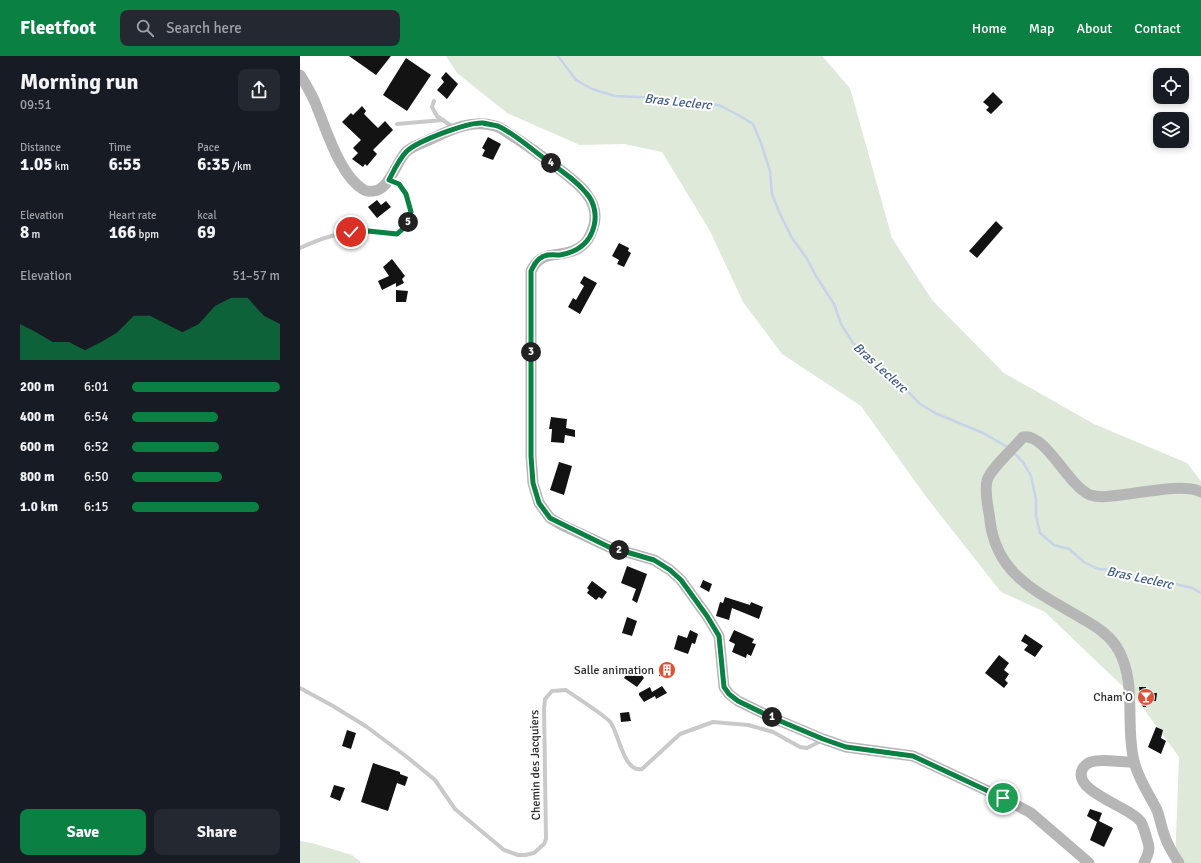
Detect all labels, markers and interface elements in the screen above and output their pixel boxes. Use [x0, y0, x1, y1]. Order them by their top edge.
search box [120, 10, 400, 46]
text: Fleetfoot [20, 16, 96, 40]
icon: search [134, 17, 156, 39]
text: Search here [166, 19, 242, 37]
text: Home [972, 20, 1007, 37]
text: Map [1029, 20, 1054, 37]
text: About [1076, 20, 1112, 37]
text: Contact [1134, 20, 1181, 37]
text: Morning run [20, 68, 139, 95]
map controls [1153, 68, 1189, 148]
button: locate [1153, 68, 1189, 104]
button: share [238, 69, 280, 111]
water label: Bras Leclerc [644, 91, 713, 114]
text: 09:51 [20, 97, 52, 113]
button: layers [1153, 112, 1189, 148]
text: Distance [20, 141, 61, 154]
text: Time [109, 141, 131, 154]
text: Pace [197, 141, 220, 154]
pin: 4 [541, 153, 561, 173]
text: 1.05 [20, 154, 52, 175]
text: 6:55 [109, 154, 141, 175]
text: 6:35 [197, 154, 230, 175]
text: 4 [548, 156, 554, 169]
text: km [52, 160, 69, 173]
text: /km [230, 160, 251, 173]
text: Elevation [20, 209, 64, 222]
text: Heart rate [109, 209, 156, 222]
text: kcal [197, 209, 217, 222]
pin: 5 [398, 212, 418, 232]
pin [334, 215, 368, 249]
text: 5 [405, 215, 411, 228]
icon: check [340, 221, 362, 243]
text: 8 [20, 222, 29, 243]
text: 166 [109, 222, 136, 243]
text: 69 [197, 222, 216, 243]
text: m [29, 228, 40, 241]
text: bpm [136, 228, 159, 241]
text: Elevation [20, 268, 72, 284]
text: 51–57 m [232, 268, 280, 284]
water label: Bras Leclerc [850, 339, 911, 397]
pin: 3 [521, 342, 541, 362]
text: 3 [528, 345, 534, 358]
text: 200 m [20, 379, 54, 395]
text: 6:01 [84, 379, 109, 395]
text: 400 m [20, 409, 54, 425]
text: 6:54 [84, 409, 109, 425]
text: 600 m [20, 439, 54, 455]
text: 6:52 [84, 439, 109, 455]
text: 800 m [20, 469, 54, 485]
text: 6:50 [84, 469, 109, 485]
text: 1.0 km [20, 499, 58, 515]
text: 6:15 [84, 499, 109, 515]
pin: 2 [609, 540, 629, 560]
text: 2 [616, 543, 622, 556]
water label: Bras Leclerc [1105, 563, 1175, 593]
building icon: Salle animation [657, 660, 677, 680]
place label: Salle animation [574, 663, 654, 678]
bar icon: Cham'O [1136, 687, 1156, 707]
place label: Cham'O [1093, 690, 1133, 705]
pin: 1 [762, 707, 782, 727]
street label: Chemin des Jacquiers [527, 710, 544, 820]
text: 1 [769, 710, 775, 723]
pin [986, 781, 1020, 815]
icon: arrive [992, 787, 1014, 809]
button: Save [20, 809, 146, 855]
button: Share [154, 809, 280, 855]

